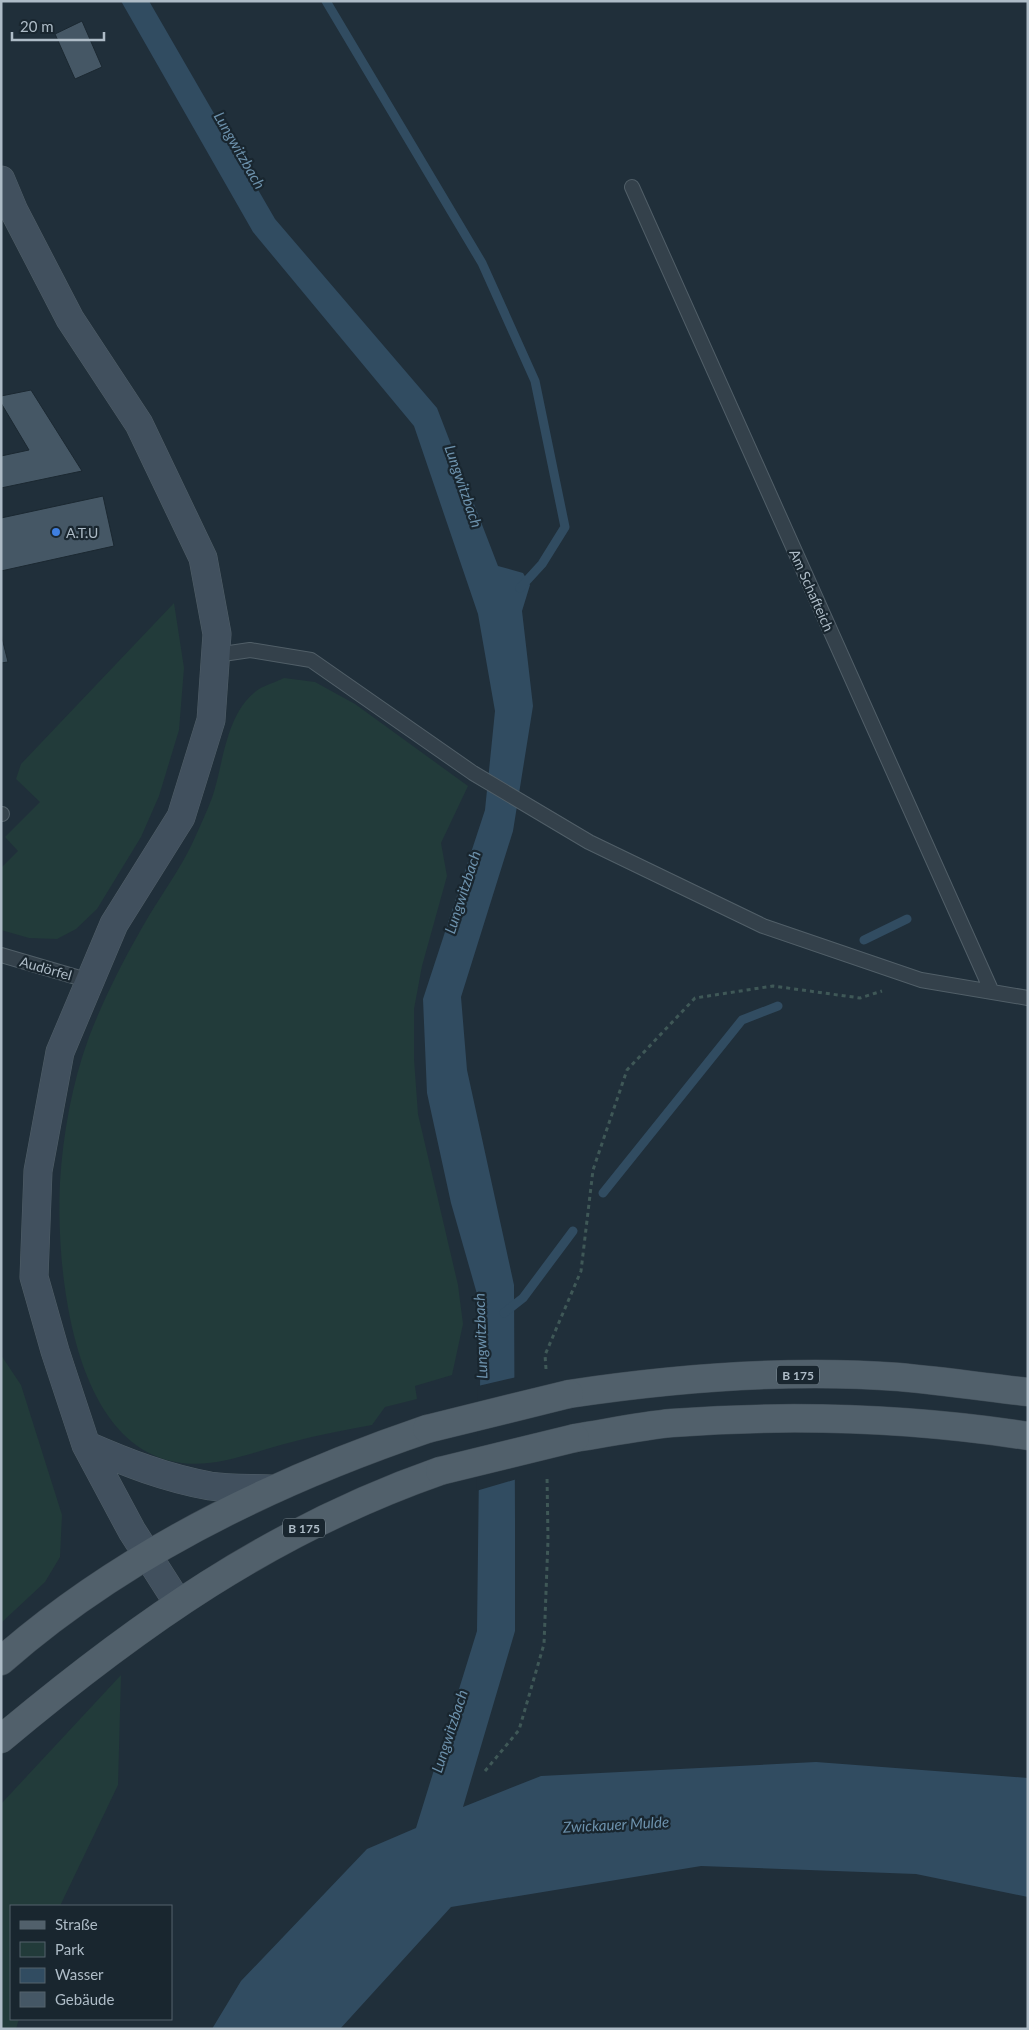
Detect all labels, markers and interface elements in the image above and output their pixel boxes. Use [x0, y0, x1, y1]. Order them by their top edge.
scale bar [12, 10, 105, 42]
text: 20 m [20, 17, 54, 35]
water label: Lungwitzbach [211, 108, 269, 192]
water label: Lungwitzbach [441, 442, 487, 530]
place label: A.T.U [66, 524, 98, 541]
marker: A.T.U [50, 526, 62, 538]
street label: Am Schafteich [786, 546, 838, 634]
water label: Lungwitzbach [440, 848, 484, 936]
street label: Audörfel [18, 952, 74, 984]
water label: Lungwitzbach [469, 1293, 490, 1379]
road number: B 175 [777, 1366, 819, 1384]
road number: B 175 [283, 1519, 325, 1538]
water label: Lungwitzbach [427, 1687, 471, 1775]
water label: Zwickauer Mulde [562, 1812, 669, 1836]
legend [10, 1905, 172, 2020]
text: Straße [55, 1915, 98, 1933]
text: Park [55, 1940, 85, 1958]
text: Wasser [55, 1965, 104, 1983]
text: Gebäude [55, 1990, 114, 2008]

